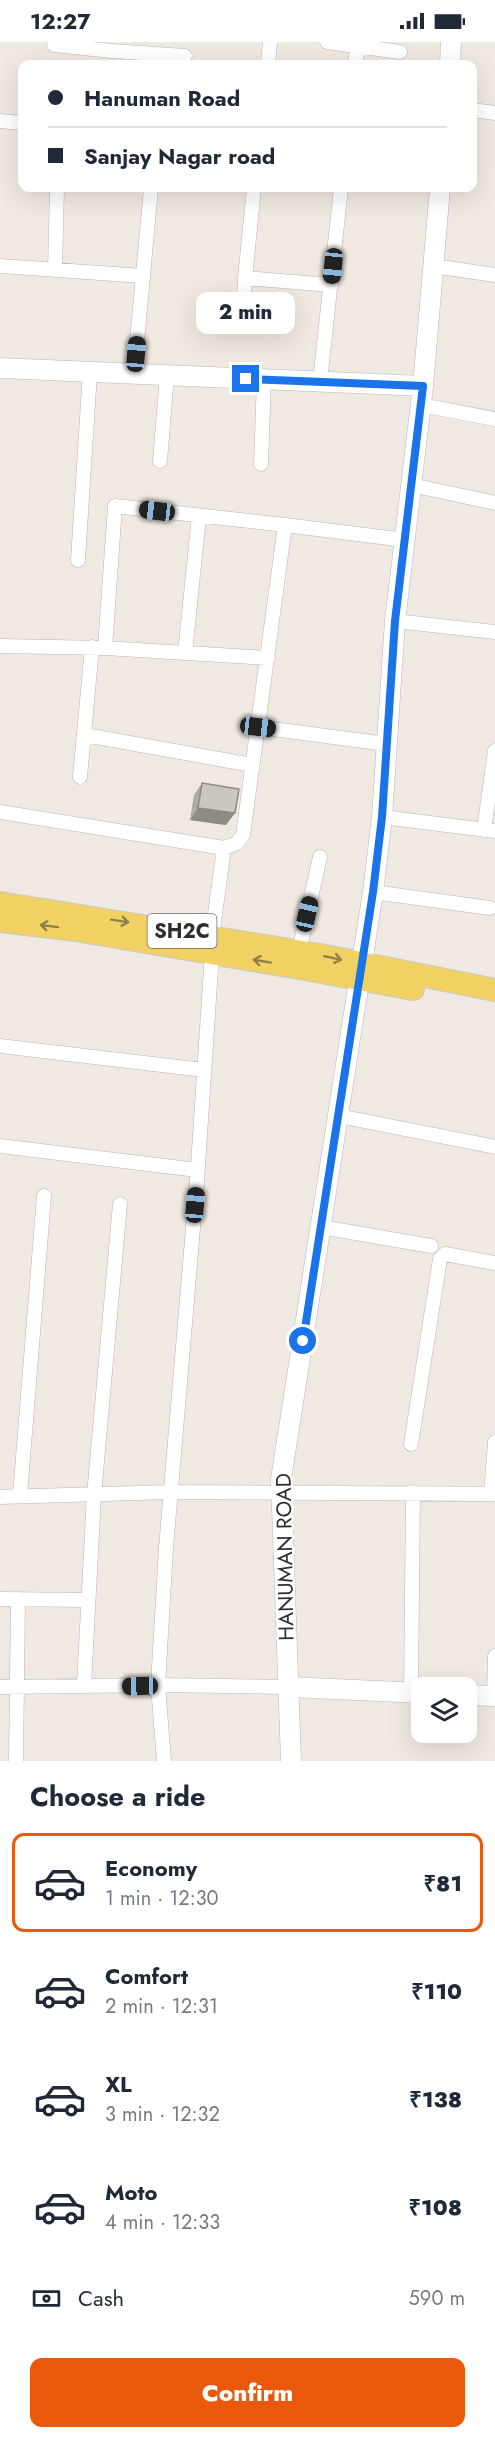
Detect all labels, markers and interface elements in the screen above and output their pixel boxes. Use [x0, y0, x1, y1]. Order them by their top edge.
text: 12:27 [30, 5, 90, 37]
text: Hanuman Road [84, 82, 240, 114]
text: Sanjay Nagar road [84, 140, 275, 172]
car [322, 247, 344, 285]
callout: 2 min [196, 292, 296, 334]
text: 2 min [219, 298, 272, 327]
car [125, 335, 147, 373]
route end [232, 365, 259, 392]
car [138, 500, 176, 522]
car [239, 716, 277, 738]
car [294, 894, 320, 934]
road number: SH2C [148, 914, 216, 948]
one-way arrow [110, 916, 130, 927]
one-way arrow [39, 921, 59, 932]
one-way arrow [323, 953, 342, 964]
one-way arrow [252, 955, 272, 966]
car [184, 1186, 206, 1224]
route start [289, 1327, 316, 1354]
street label: HANUMAN ROAD [269, 1473, 301, 1641]
car [122, 1677, 158, 1695]
map controls [411, 1677, 477, 1743]
button: layers [411, 1677, 477, 1743]
text: Choose a ride [30, 1777, 205, 1816]
text: Economy [105, 1852, 197, 1884]
icon: car [33, 1856, 87, 1910]
text: ₹81 [423, 1867, 462, 1899]
text: 1 min · 12:30 [105, 1884, 219, 1913]
text: Comfort [105, 1960, 188, 1992]
icon: car [33, 1964, 87, 2018]
text: ₹110 [411, 1975, 462, 2007]
text: 2 min · 12:31 [105, 1992, 218, 2021]
text: XL [105, 2068, 132, 2100]
icon: car [33, 2072, 87, 2126]
text: ₹138 [409, 2083, 462, 2115]
text: 3 min · 12:32 [105, 2100, 220, 2129]
text: Moto [105, 2176, 158, 2208]
icon: car [33, 2180, 87, 2234]
text: ₹108 [409, 2191, 462, 2223]
text: 4 min · 12:33 [105, 2208, 220, 2237]
icon: cash [30, 2282, 63, 2315]
text: Cash [78, 2282, 124, 2314]
text: 590 m [409, 2284, 465, 2313]
button: Confirm [30, 2358, 465, 2427]

